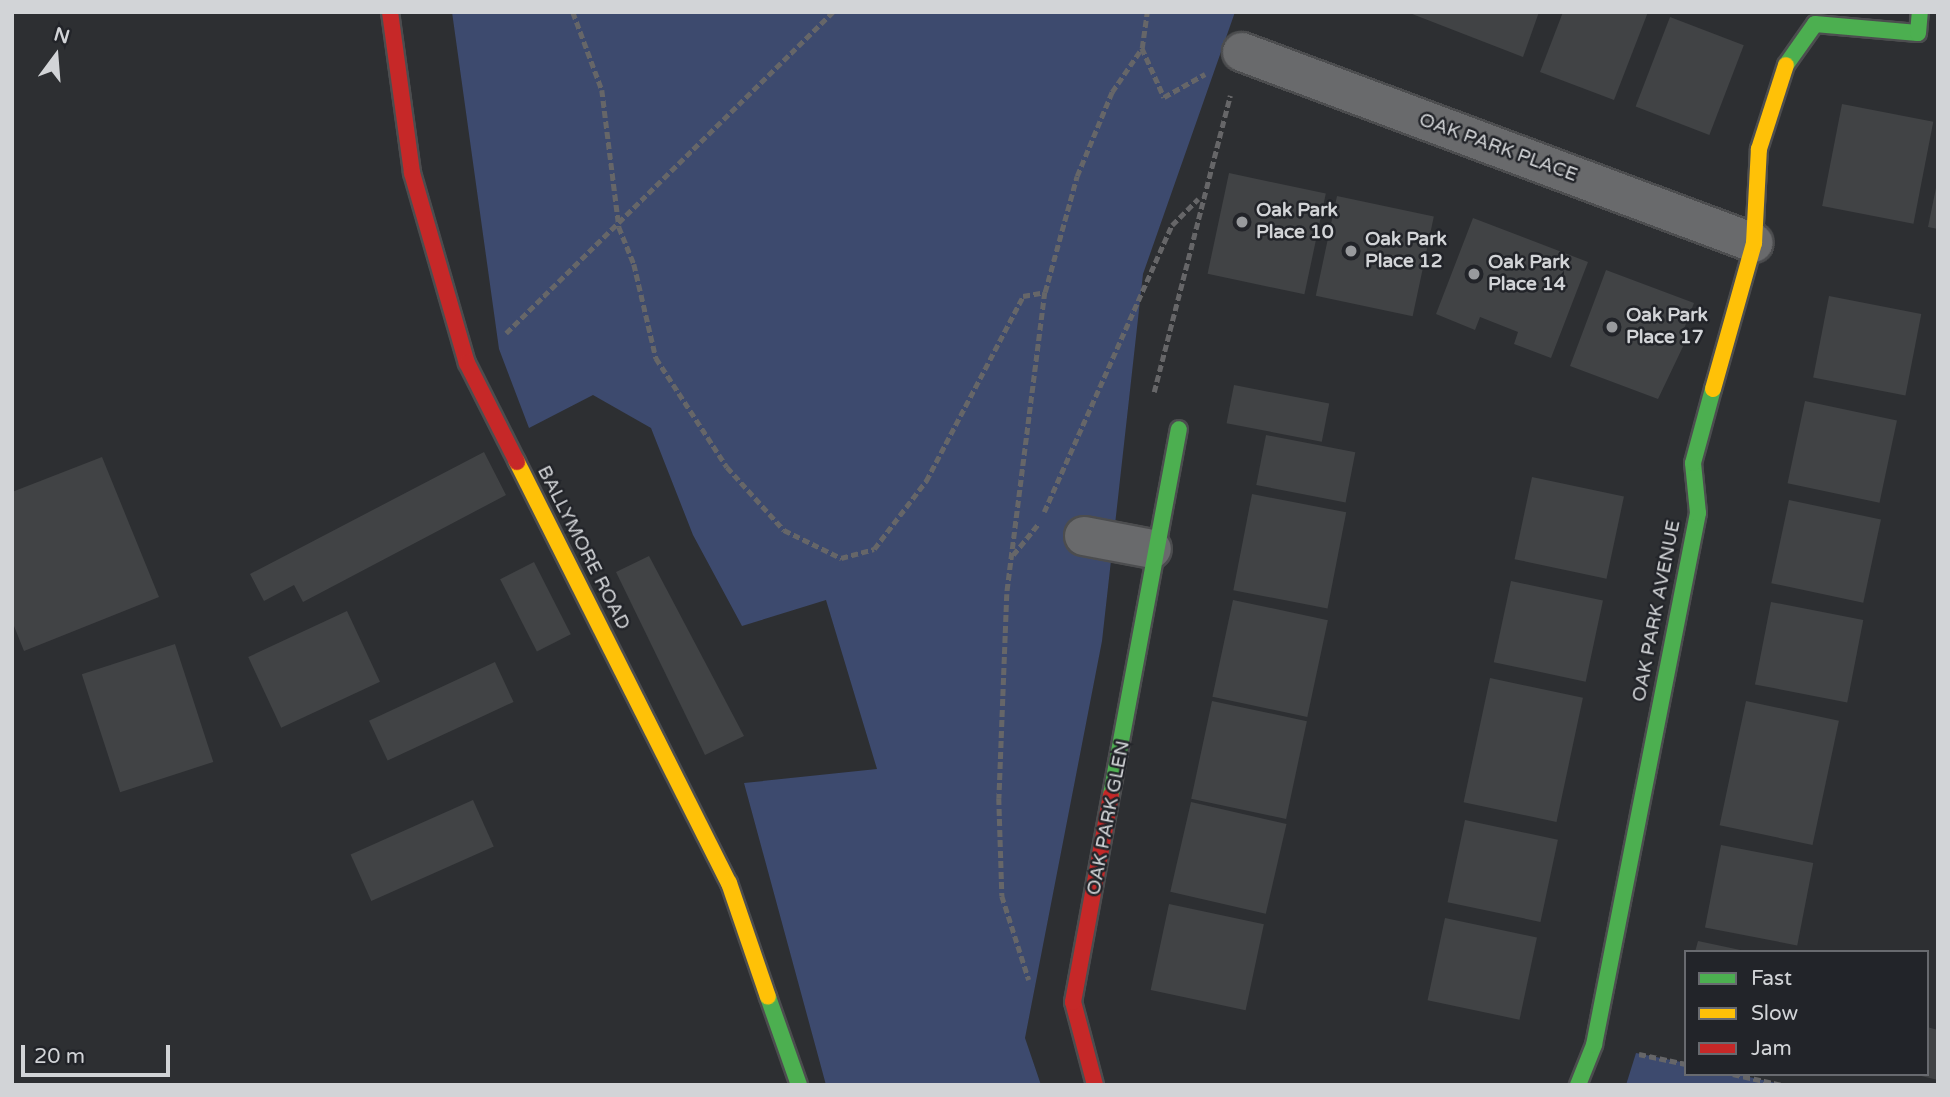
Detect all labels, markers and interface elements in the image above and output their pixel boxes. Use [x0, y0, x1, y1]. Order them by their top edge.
north arrow [21, 21, 91, 91]
text: N [51, 23, 72, 48]
street label: OAK PARK PLACE [1416, 109, 1580, 187]
place label: Oak Park Place 10 [1256, 200, 1338, 244]
marker: Oak Park Place 10 [1234, 214, 1250, 230]
place label: Oak Park Place 12 [1365, 229, 1447, 273]
marker: Oak Park Place 12 [1343, 243, 1359, 259]
place label: Oak Park Place 14 [1488, 252, 1570, 296]
marker: Oak Park Place 14 [1466, 266, 1482, 282]
place label: Oak Park Place 17 [1626, 305, 1708, 349]
marker: Oak Park Place 17 [1604, 319, 1620, 335]
street label: BALLYMORE ROAD [532, 462, 634, 634]
street label: OAK PARK AVENUE [1628, 518, 1686, 704]
street label: OAK PARK GLEN [1083, 739, 1135, 897]
legend [1684, 950, 1929, 1076]
text: Fast [1751, 966, 1792, 991]
text: Slow [1751, 1001, 1798, 1026]
scale bar [24, 1030, 173, 1074]
text: Jam [1751, 1036, 1792, 1061]
text: 20 m [34, 1044, 85, 1069]

